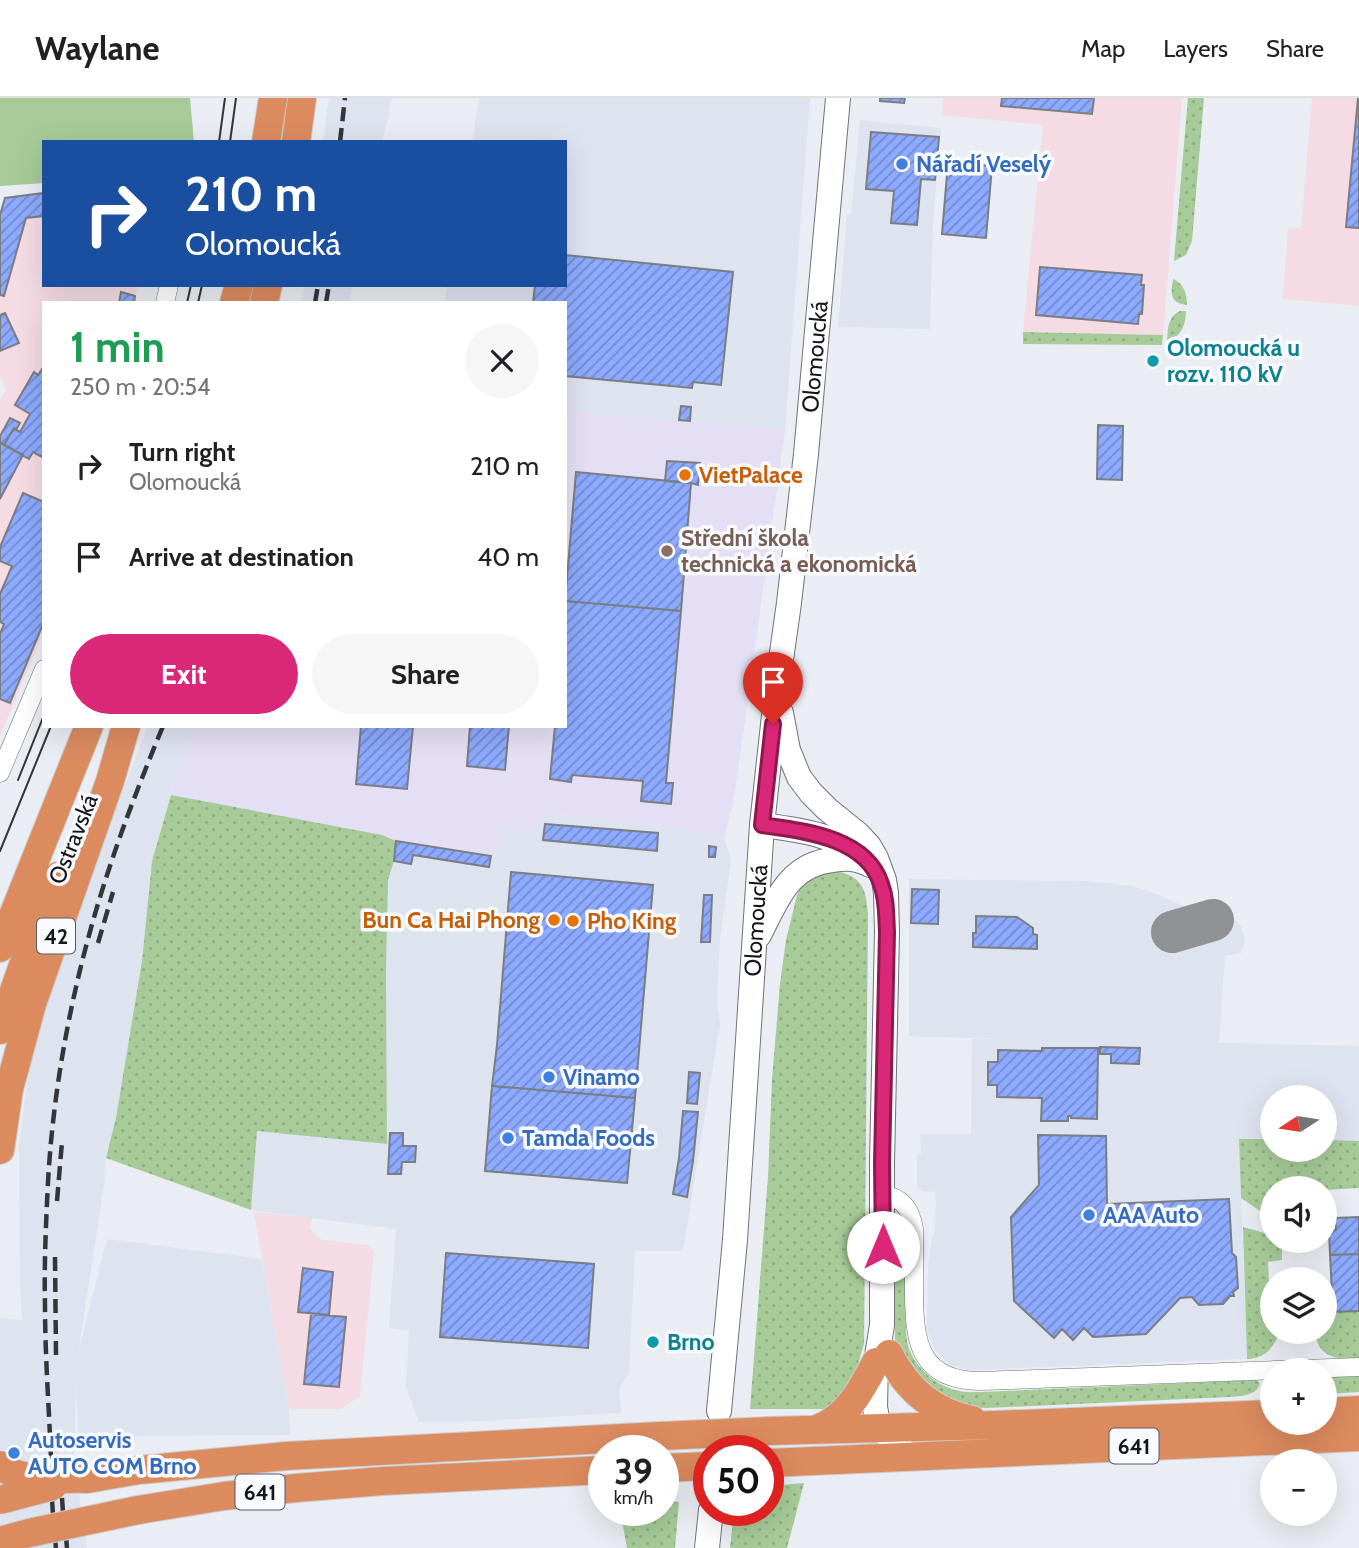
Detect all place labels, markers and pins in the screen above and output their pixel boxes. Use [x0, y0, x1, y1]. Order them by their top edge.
place label: Nářadí Veselý [916, 150, 1052, 178]
marker: Nářadí Veselý [894, 156, 910, 172]
place label: Olomoucká u rozv. 110 kV [1167, 334, 1300, 388]
marker: Olomoucká u rozv. 110 kV [1145, 353, 1161, 369]
place label: VietPalace [699, 461, 803, 489]
marker: VietPalace [677, 467, 693, 483]
place label: Střední škola technická a ekonomická [681, 524, 917, 578]
marker: Střední škola technická a ekonomická [659, 543, 675, 559]
pin [743, 652, 803, 724]
place label: Bun Ca Hai Phong [362, 906, 540, 934]
place label: Pho King [587, 907, 677, 935]
marker: Bun Ca Hai Phong [546, 912, 562, 928]
marker: Pho King [565, 913, 581, 929]
place label: Vinamo [563, 1063, 640, 1091]
marker: Vinamo [541, 1069, 557, 1085]
place label: Tamda Foods [522, 1124, 655, 1152]
marker: Tamda Foods [500, 1130, 516, 1146]
place label: AAA Auto [1103, 1201, 1199, 1229]
marker: AAA Auto [1081, 1207, 1097, 1223]
place label: Brno [667, 1328, 715, 1356]
marker: Brno [645, 1334, 661, 1350]
place label: Autoservis AUTO COM Brno [28, 1426, 197, 1480]
marker: Autoservis AUTO COM Brno [6, 1445, 22, 1461]

